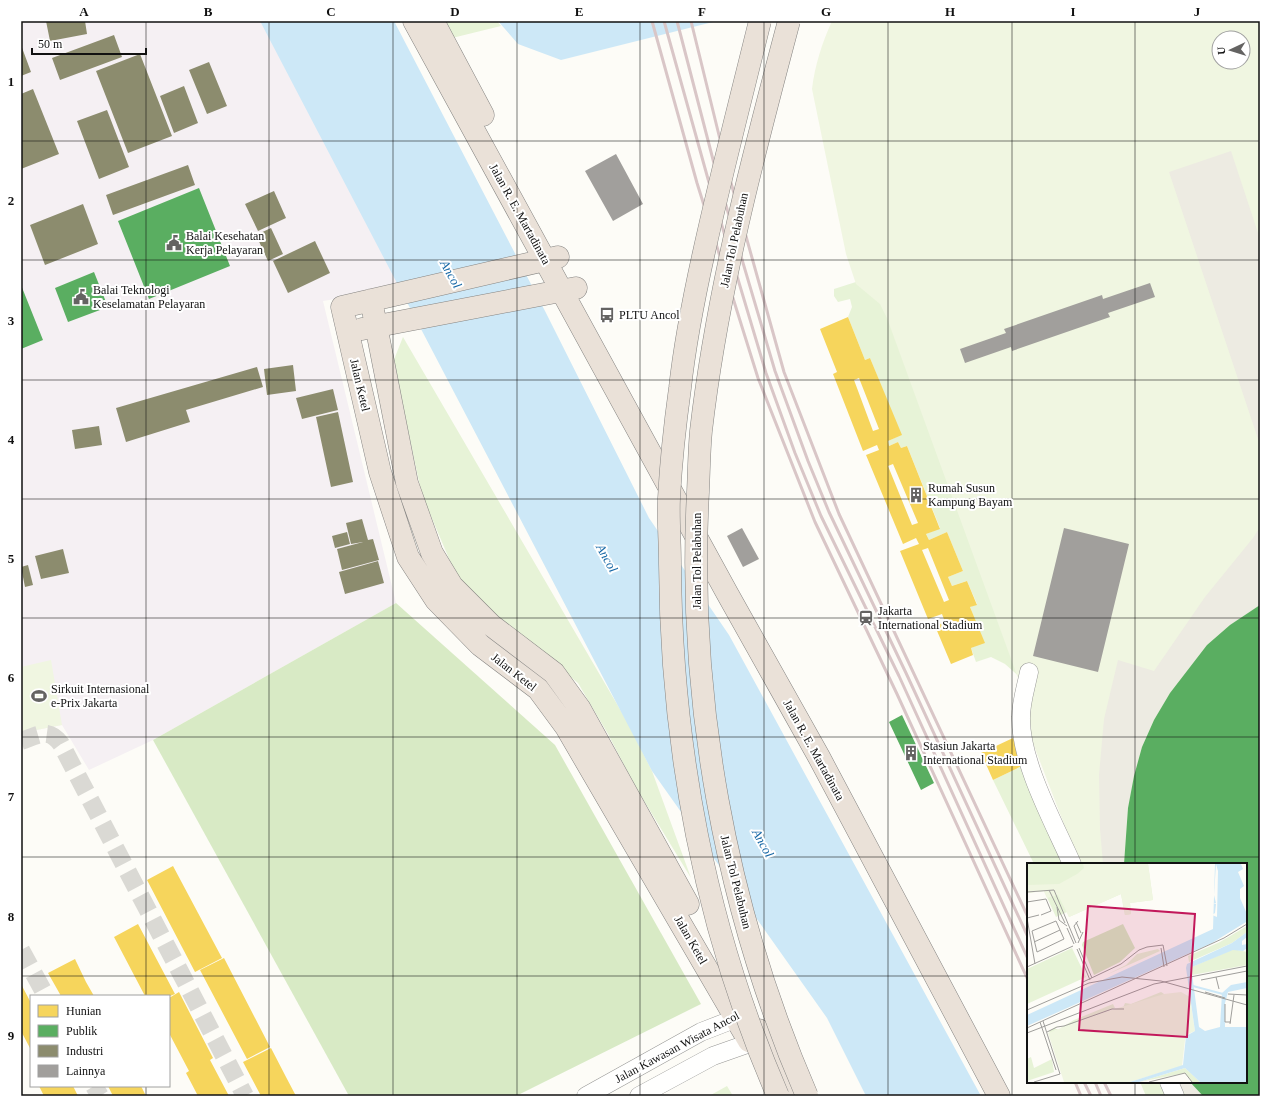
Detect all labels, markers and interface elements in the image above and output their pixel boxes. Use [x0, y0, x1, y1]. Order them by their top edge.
text: A [79, 4, 89, 19]
text: B [204, 4, 213, 19]
text: C [326, 4, 336, 19]
text: D [450, 4, 460, 19]
text: E [575, 4, 583, 19]
text: F [698, 4, 706, 19]
text: G [821, 4, 831, 19]
text: H [945, 4, 955, 19]
text: I [1070, 4, 1076, 19]
text: J [1194, 4, 1201, 19]
scale bar [32, 30, 146, 56]
north arrow [1211, 30, 1251, 70]
text: 50 m [38, 37, 63, 51]
text: U [1215, 46, 1227, 55]
text: 1 [8, 74, 14, 89]
street label: Jalan R. E. Martadinata [486, 161, 554, 267]
street label: Jalan Tol Pelabuhan [717, 191, 751, 289]
text: 2 [8, 193, 14, 208]
place label: Balai Kesehatan Kerja Pelayaran [186, 229, 264, 257]
public building icon: Balai Kesehatan Kerja Pelayaran [165, 234, 183, 252]
water label: Ancol [437, 256, 465, 291]
place label: Balai Teknologi Keselamatan Pelayaran [93, 283, 205, 311]
public building icon: Balai Teknologi Keselamatan Pelayaran [72, 288, 90, 306]
bus stop icon: PLTU Ancol [598, 306, 616, 324]
place label: PLTU Ancol [619, 308, 680, 322]
text: 3 [8, 313, 15, 328]
street label: Jalan Ketel [347, 357, 373, 413]
text: 4 [8, 432, 15, 447]
place label: Rumah Susun Kampung Bayam [928, 481, 1013, 509]
building icon: Rumah Susun Kampung Bayam [907, 486, 925, 504]
street label: Jalan Tol Pelabuhan [690, 513, 704, 609]
water label: Ancol [593, 540, 621, 575]
text: 5 [8, 551, 15, 566]
place label: Jakarta International Stadium [878, 604, 983, 632]
station icon: Jakarta International Stadium [857, 609, 875, 627]
street label: Jalan Ketel [489, 650, 540, 694]
text: 6 [8, 670, 15, 685]
place label: Sirkuit Internasional e-Prix Jakarta [51, 682, 150, 710]
sports icon: Sirkuit Internasional e-Prix Jakarta [30, 687, 48, 705]
street label: Jalan R. E. Martadinata [780, 697, 848, 803]
place label: Stasiun Jakarta International Stadium [923, 739, 1028, 767]
building icon: Stasiun Jakarta International Stadium [902, 744, 920, 762]
text: 7 [8, 789, 15, 804]
water label: Ancol [749, 825, 777, 860]
street label: Jalan Tol Pelabuhan [718, 834, 754, 930]
inset map [1027, 863, 1247, 1083]
text: 8 [8, 909, 15, 924]
street label: Jalan Ketel [672, 913, 711, 967]
legend [30, 995, 170, 1087]
text: Hunian [66, 1004, 101, 1018]
street label: Jalan Kawasan Wisata Ancol [612, 1008, 742, 1086]
text: Publik [66, 1024, 97, 1038]
text: 9 [8, 1028, 15, 1043]
text: Industri [66, 1044, 104, 1058]
text: Lainnya [66, 1064, 106, 1078]

